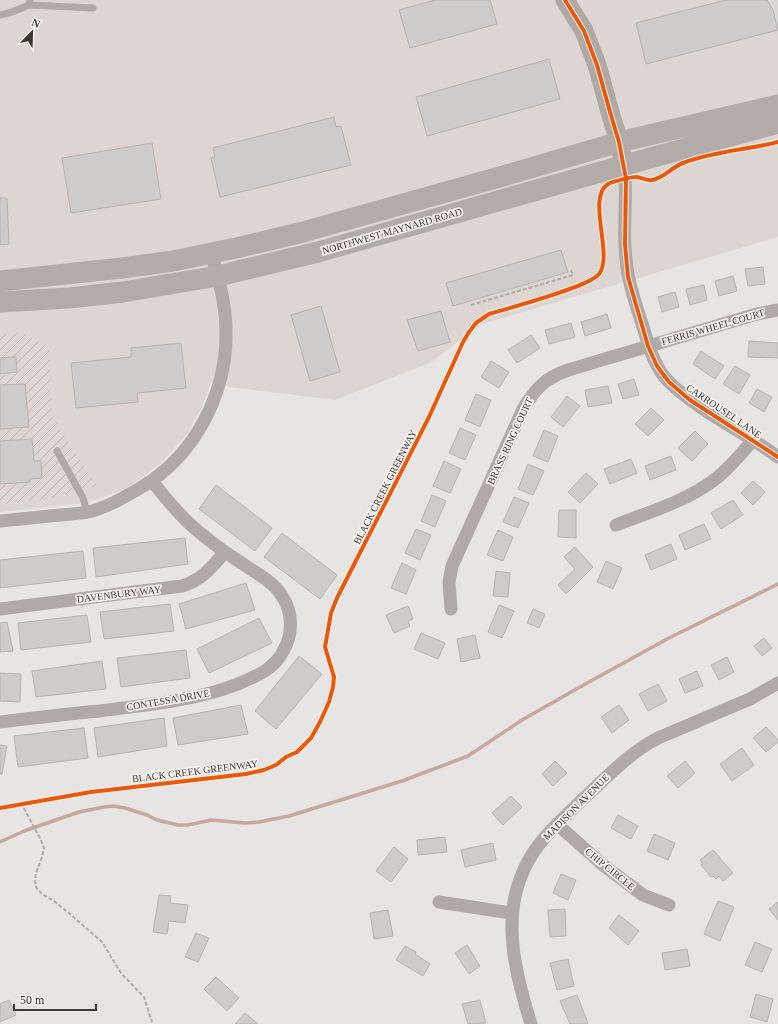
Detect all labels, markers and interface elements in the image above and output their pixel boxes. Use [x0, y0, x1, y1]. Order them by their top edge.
north arrow [12, 12, 52, 52]
text: N [30, 16, 42, 30]
street label: NORTHWEST MAYNARD ROAD [321, 206, 463, 256]
street label: FERRIS WHEEL COURT [660, 307, 766, 347]
street label: CARROUSEL LANE [684, 382, 764, 440]
street label: BRASS RING COURT [485, 396, 535, 486]
street label: BLACK CREEK GREENWAY [351, 428, 419, 546]
street label: DAVENBURY WAY [76, 583, 162, 605]
street label: CONTESSA DRIVE [126, 687, 210, 713]
street label: BLACK CREEK GREENWAY [131, 758, 259, 784]
street label: MADISON AVENUE [541, 772, 611, 842]
street label: CHIP CIRCLE [583, 846, 637, 892]
scale bar [14, 986, 96, 1012]
text: 50 m [20, 993, 45, 1007]

